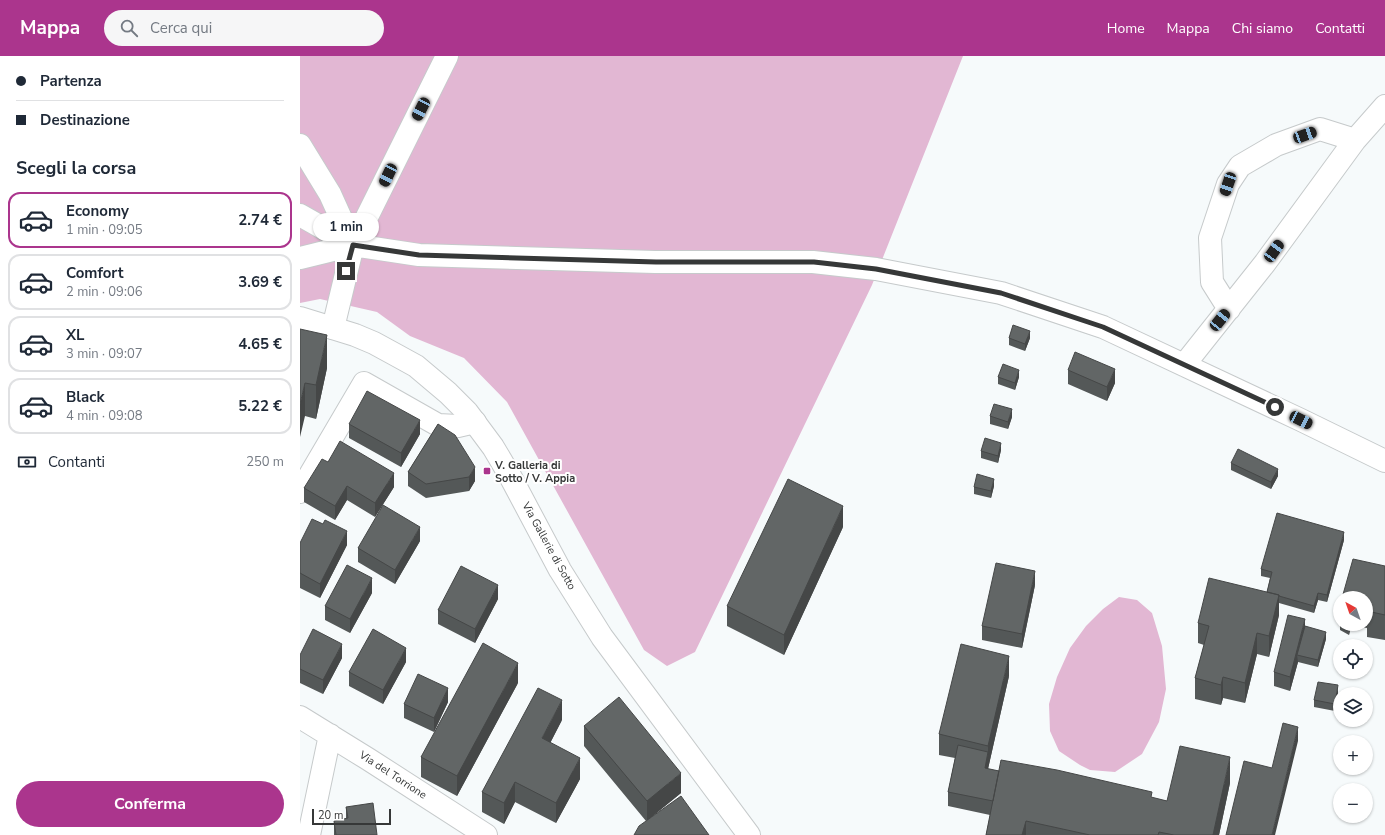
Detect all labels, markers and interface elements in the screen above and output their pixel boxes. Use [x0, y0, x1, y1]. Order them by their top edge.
search box [104, 10, 384, 46]
text: Mappa [20, 15, 80, 41]
icon: search [118, 17, 140, 39]
text: Cerca qui [150, 18, 212, 38]
text: Home [1107, 19, 1145, 38]
text: Mappa [1167, 19, 1210, 38]
text: Chi siamo [1232, 19, 1293, 38]
text: Contatti [1315, 19, 1365, 38]
text: Partenza [40, 71, 102, 91]
car [410, 96, 432, 122]
text: Destinazione [40, 110, 130, 130]
car [1292, 125, 1318, 145]
text: Scegli la corsa [16, 156, 136, 180]
car [377, 162, 399, 188]
car [1218, 171, 1238, 197]
text: Economy [66, 201, 129, 221]
icon: car [18, 202, 54, 238]
text: 2.74 € [238, 210, 282, 230]
callout: 1 min [313, 213, 379, 241]
text: 1 min [329, 218, 363, 236]
text: 1 min · 09:05 [66, 221, 142, 239]
car [1262, 238, 1286, 264]
route end [337, 262, 355, 280]
text: Comfort [66, 263, 123, 283]
icon: car [18, 264, 54, 300]
text: 3.69 € [238, 272, 282, 292]
text: 2 min · 09:06 [66, 283, 142, 301]
car [1208, 307, 1232, 333]
text: XL [66, 325, 85, 345]
icon: car [18, 326, 54, 362]
text: 4.65 € [238, 334, 282, 354]
text: 3 min · 09:07 [66, 345, 142, 363]
text: Black [66, 387, 104, 407]
icon: car [18, 388, 54, 424]
text: 5.22 € [238, 396, 282, 416]
route start [1266, 398, 1284, 416]
text: 4 min · 09:08 [66, 407, 142, 425]
car [1288, 409, 1314, 431]
icon: cash [16, 451, 38, 473]
text: Contanti [48, 452, 105, 472]
text: 250 m [246, 453, 284, 471]
place label: V. Galleria di Sotto / V. Appia [494, 458, 575, 486]
marker: V. Galleria di Sotto / V. Appia [482, 466, 492, 476]
street label: Via Gallerie di Sotto [518, 498, 579, 593]
north arrow [1333, 591, 1373, 631]
map controls [1333, 591, 1373, 823]
button: locate [1333, 639, 1373, 679]
button: layers [1333, 687, 1373, 727]
button: + [1333, 735, 1373, 775]
street label: Via del Torrione [355, 747, 430, 803]
button: Conferma [16, 781, 284, 827]
button: − [1333, 783, 1373, 823]
scale bar [312, 807, 391, 826]
text: 20 m [318, 808, 343, 823]

